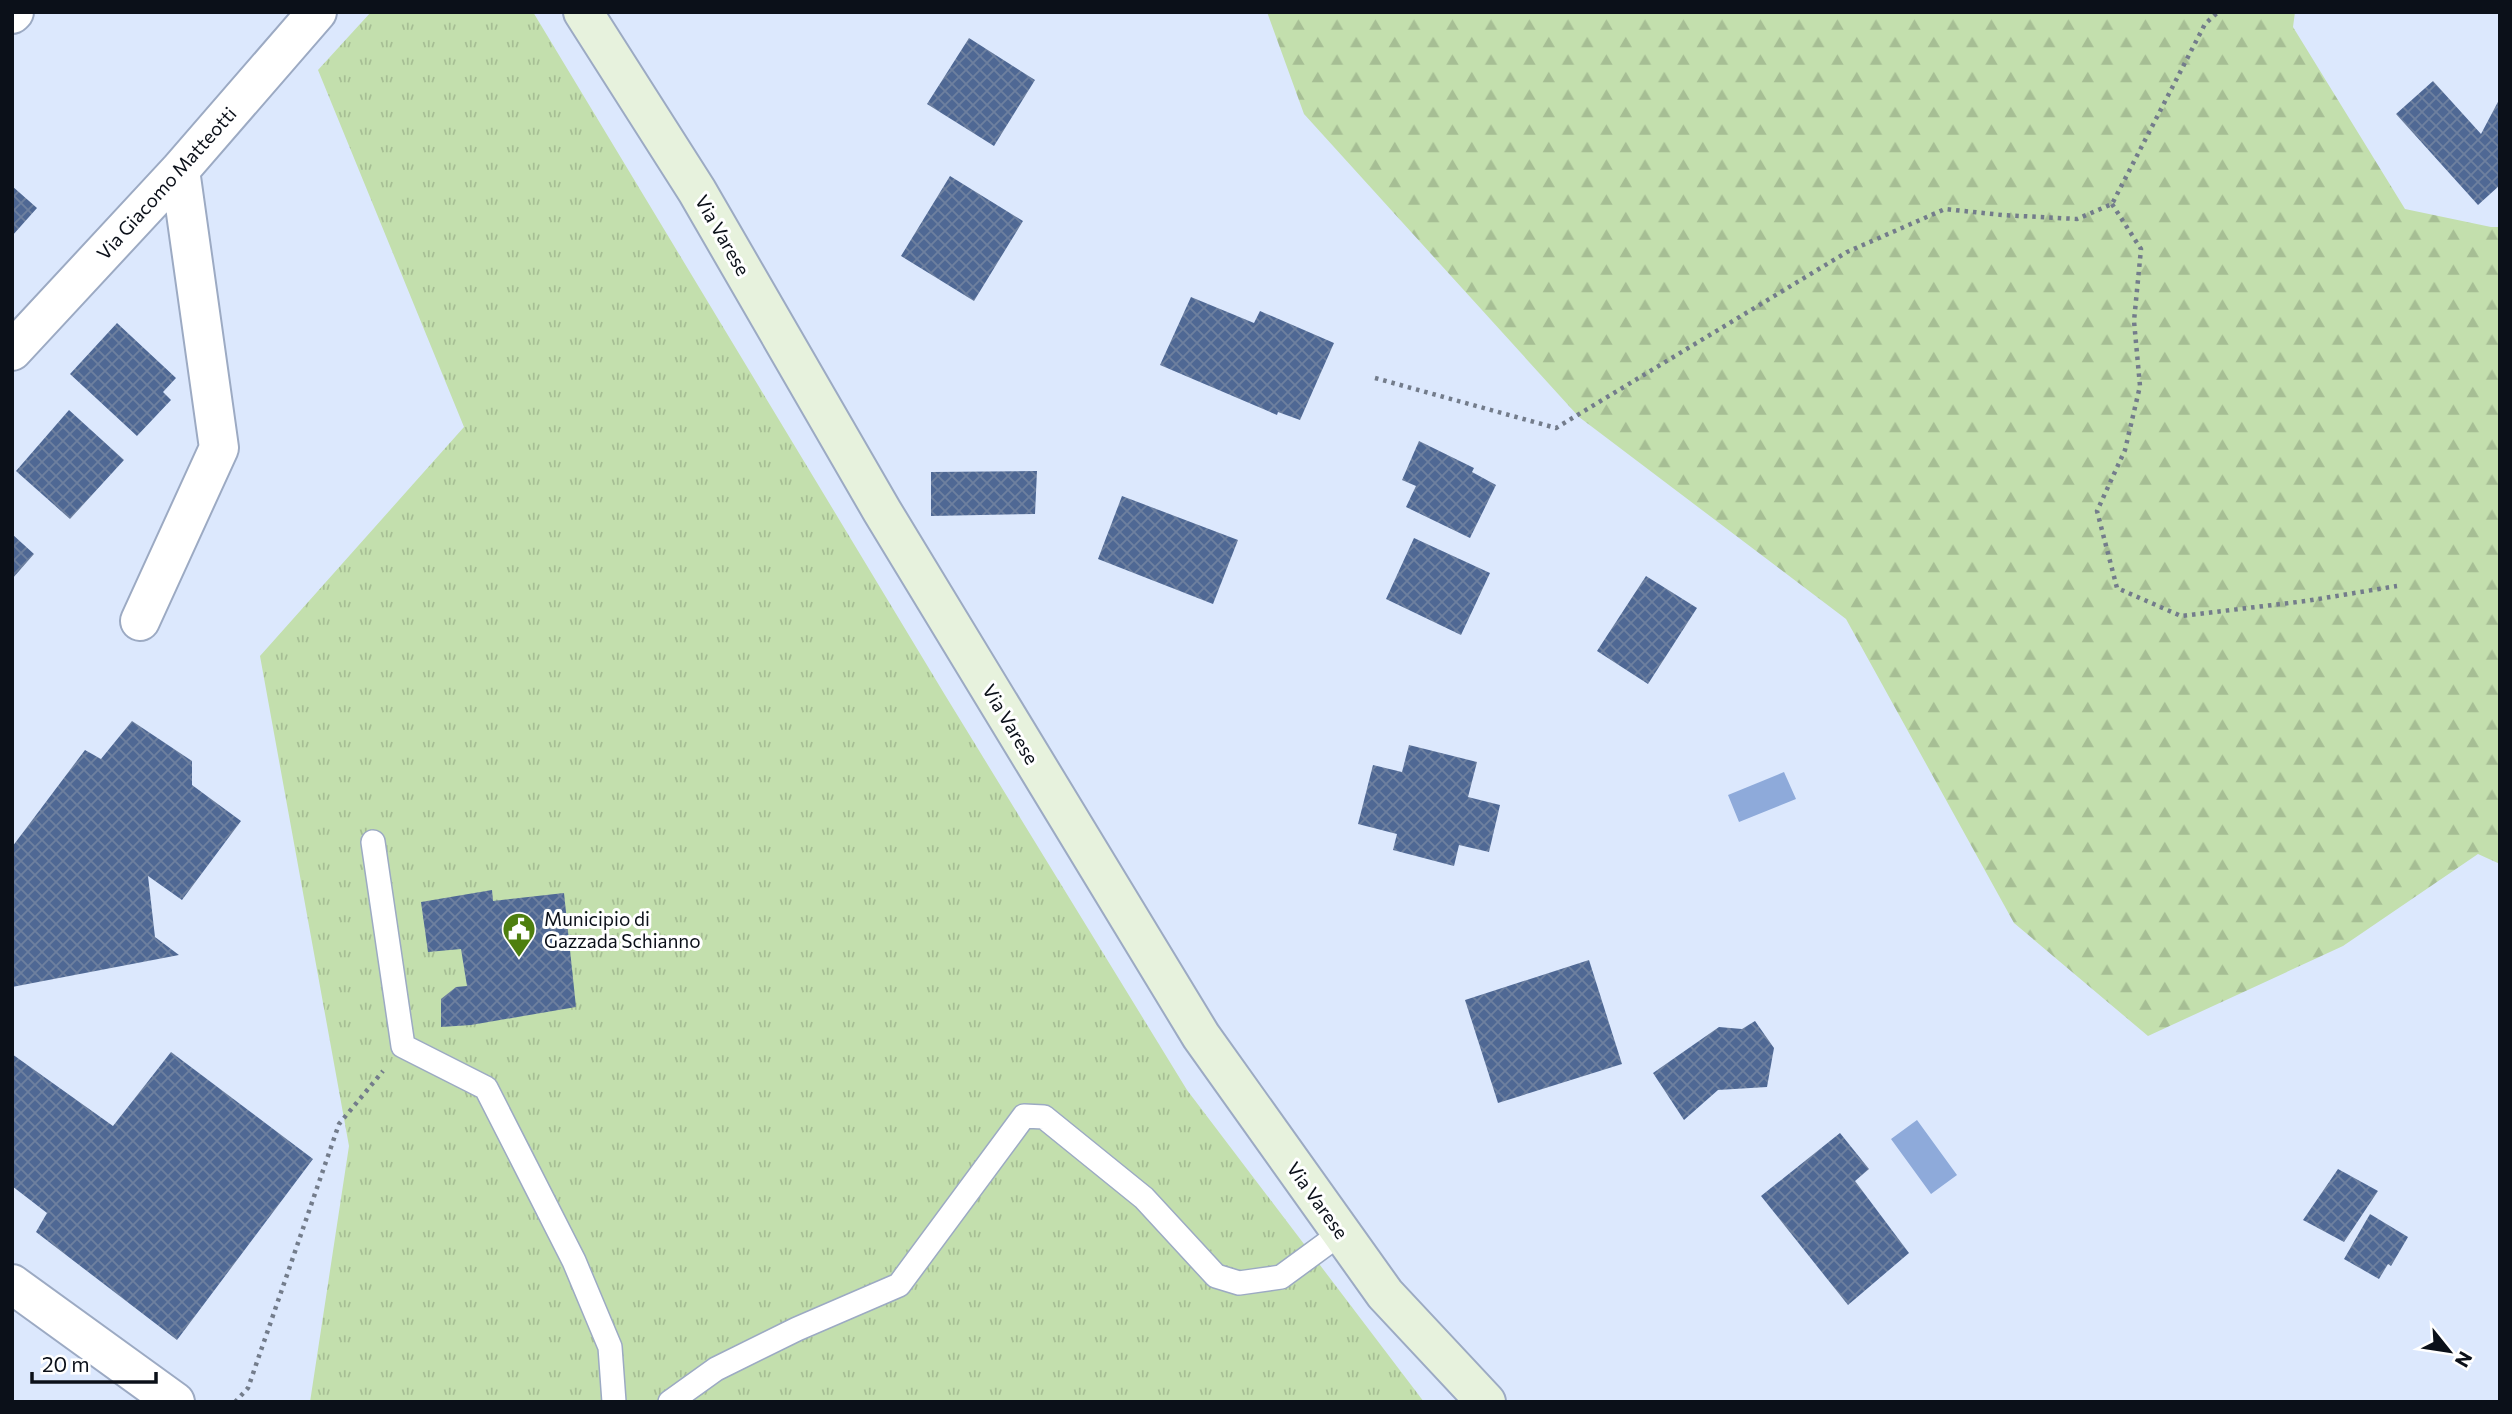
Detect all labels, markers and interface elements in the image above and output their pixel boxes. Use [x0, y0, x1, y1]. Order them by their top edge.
street label: Via Giacomo Matteotti [91, 102, 241, 264]
street label: Via Varese [691, 191, 755, 279]
street label: Via Varese [978, 680, 1044, 768]
place label: Municipio di Gazzada Schianno [544, 907, 701, 952]
public building icon: Municipio di Gazzada Schianno [500, 910, 538, 959]
street label: Via Varese [1282, 1157, 1354, 1243]
north arrow [2414, 1316, 2484, 1386]
scale bar [32, 1340, 156, 1384]
text: N [2451, 1348, 2478, 1372]
text: 20 m [42, 1351, 90, 1376]

